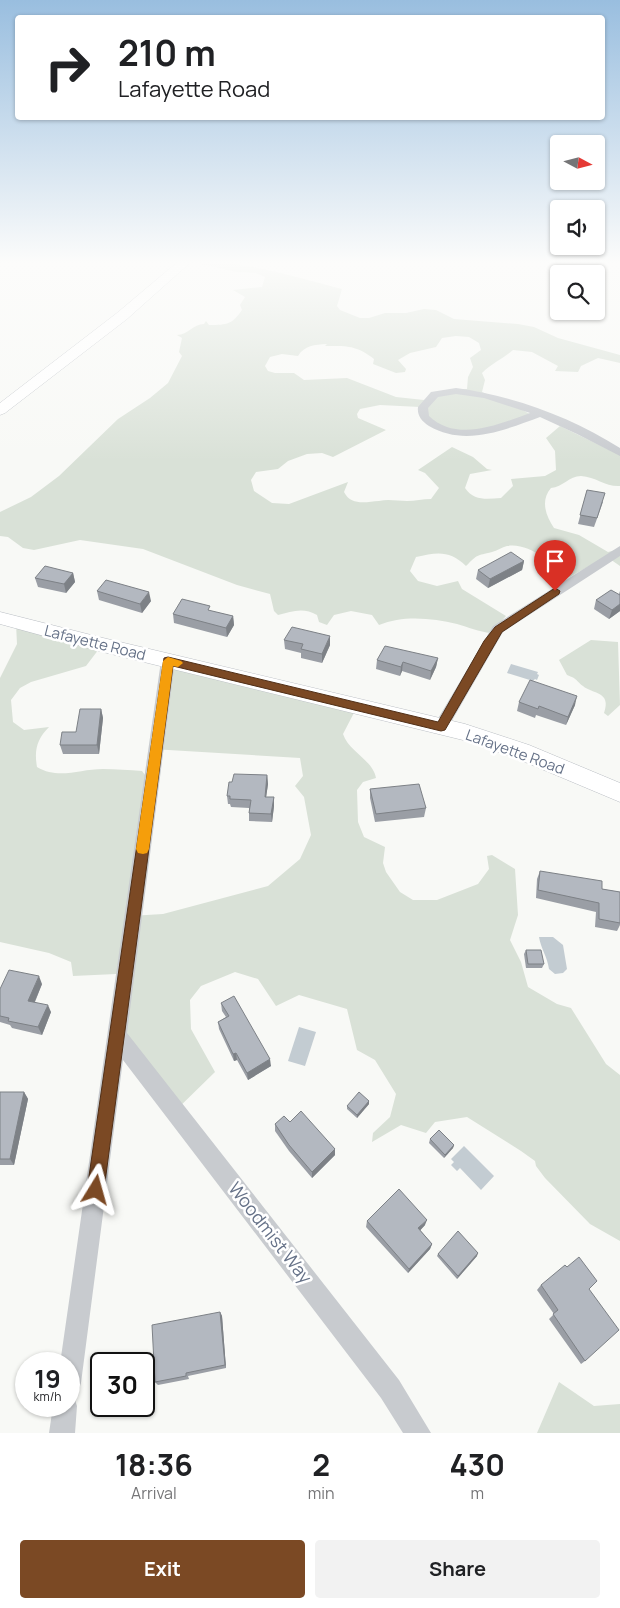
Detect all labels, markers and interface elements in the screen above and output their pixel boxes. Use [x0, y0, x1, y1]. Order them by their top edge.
text: 210 m [118, 29, 216, 77]
icon: right [35, 35, 100, 100]
text: Lafayette Road [118, 74, 270, 104]
north arrow [550, 135, 605, 190]
map controls [550, 135, 605, 320]
button: sound [550, 200, 605, 255]
button: search [550, 265, 605, 320]
pin [534, 540, 576, 591]
icon: arrive [541, 547, 569, 575]
street label: Lafayette Road [42, 620, 148, 665]
street label: Lafayette Road [463, 724, 568, 779]
position arrow [69, 1163, 121, 1215]
street label: Woodmist Way [224, 1177, 318, 1288]
speed limit sign: 30 [90, 1352, 155, 1417]
text: 19 [34, 1361, 61, 1396]
text: km/h [34, 1388, 61, 1405]
text: 18:36 [115, 1444, 193, 1485]
text: 2 [312, 1444, 330, 1485]
text: 430 [450, 1444, 505, 1485]
text: Arrival [131, 1482, 177, 1504]
text: min [308, 1482, 335, 1504]
text: m [471, 1482, 484, 1504]
button: Exit [20, 1540, 305, 1598]
button: Share [315, 1540, 600, 1598]

